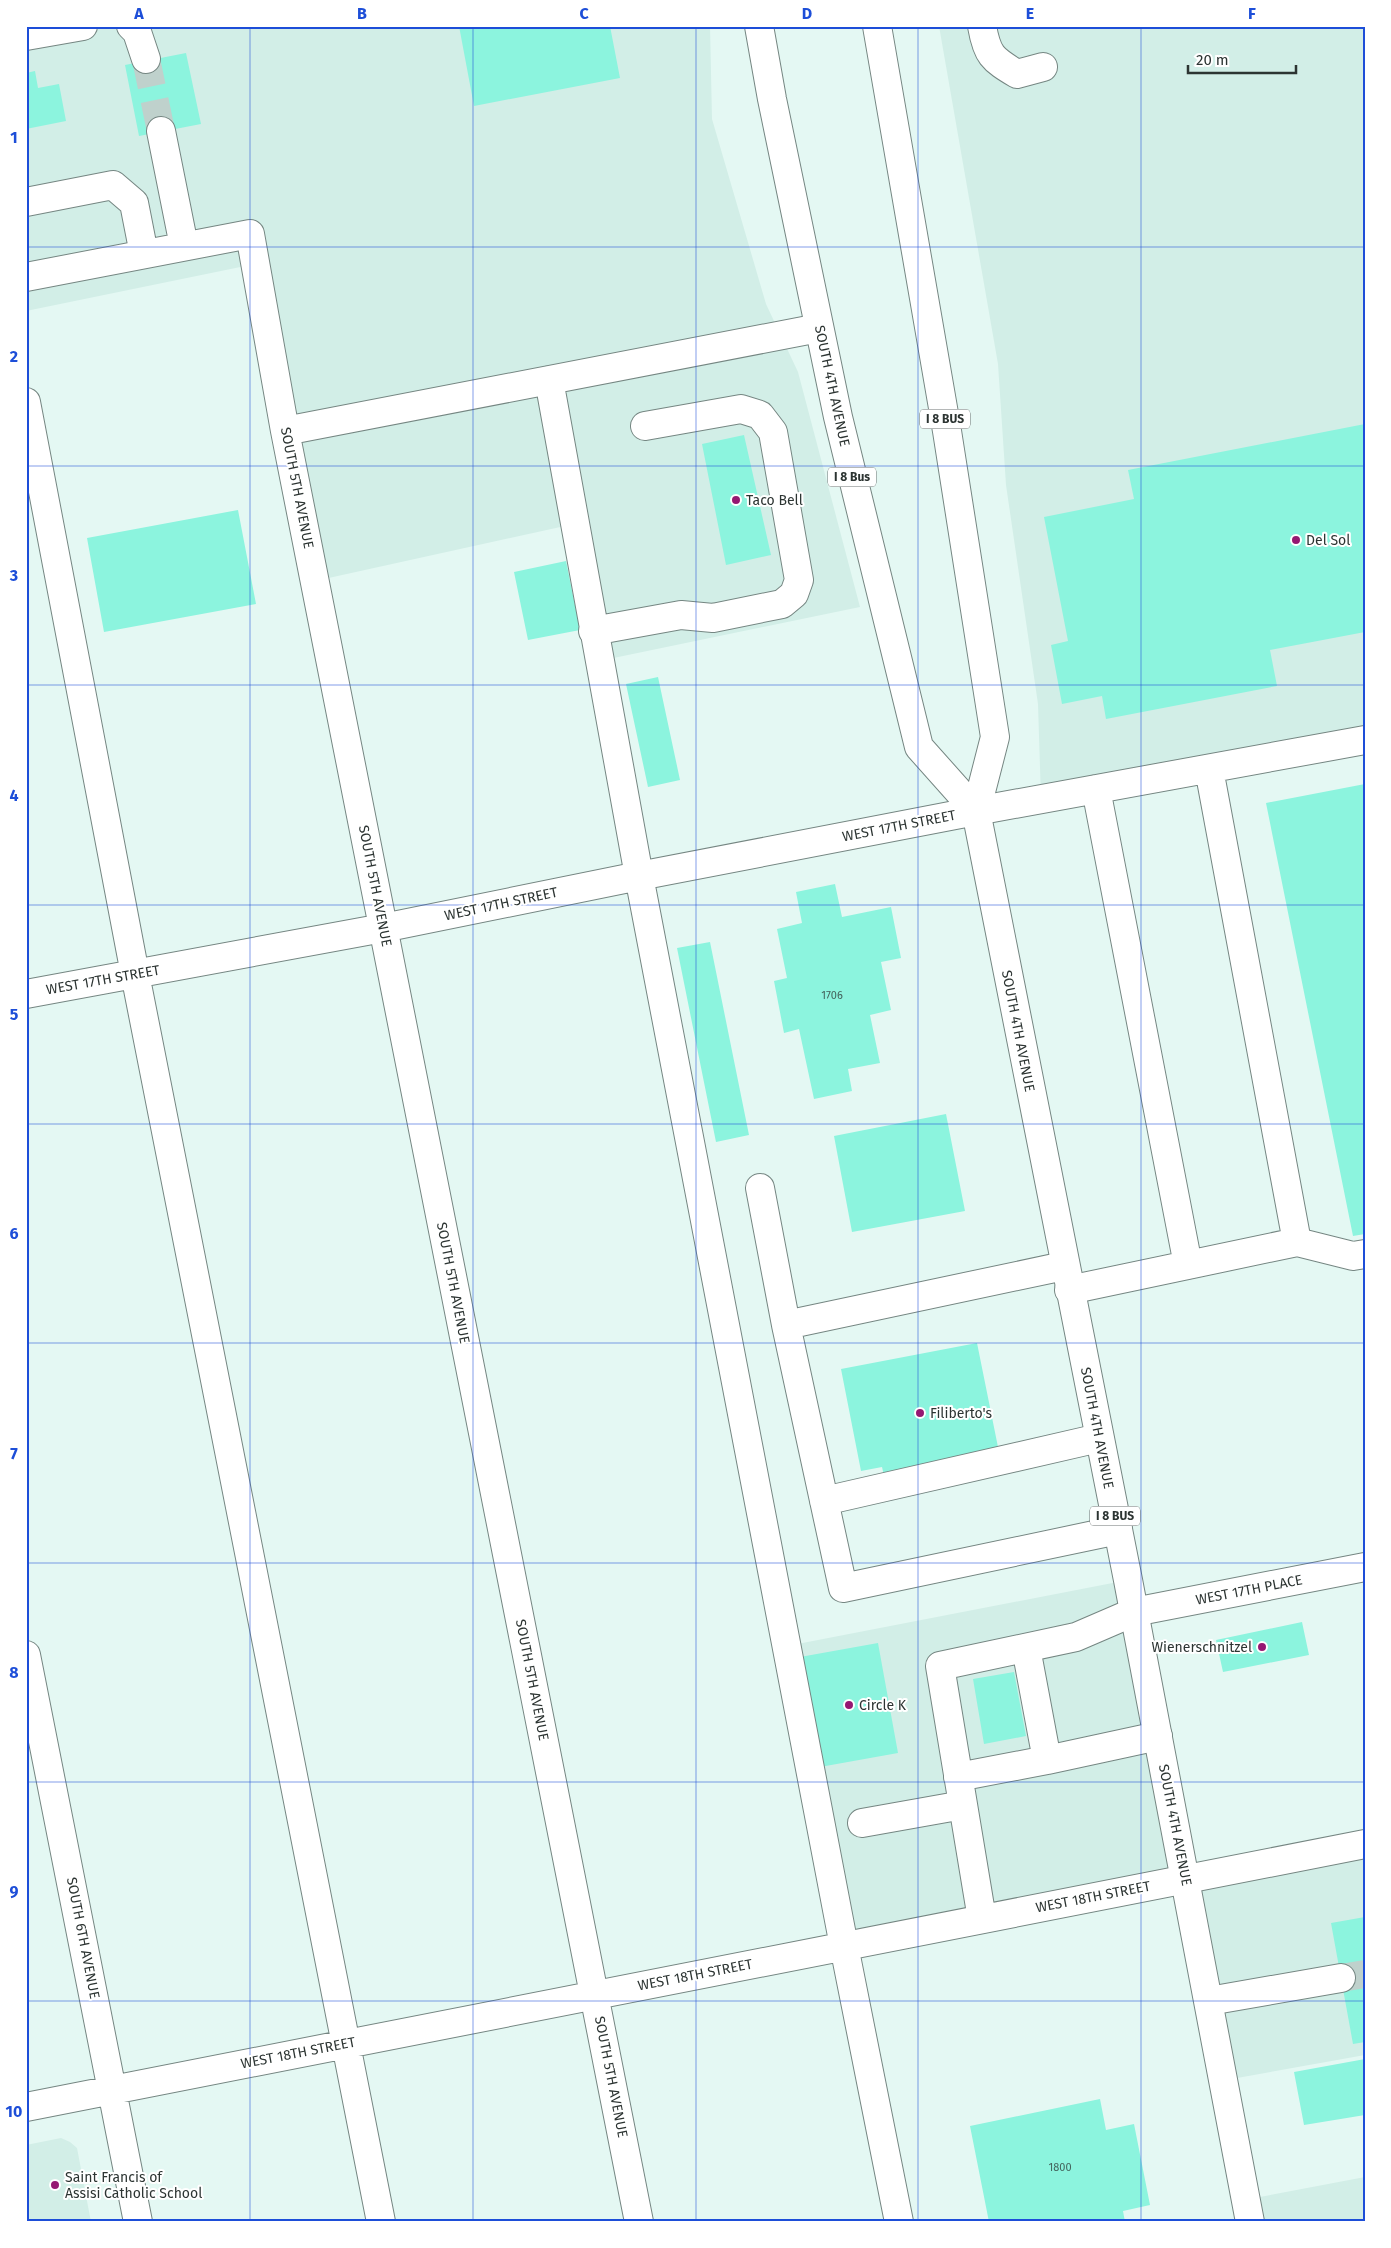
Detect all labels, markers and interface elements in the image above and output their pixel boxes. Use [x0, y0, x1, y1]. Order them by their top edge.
text: A [133, 4, 144, 23]
text: B [357, 4, 367, 23]
text: C [579, 4, 589, 23]
text: D [802, 4, 812, 23]
text: E [1026, 4, 1034, 23]
text: F [1248, 4, 1256, 23]
scale bar [1188, 42, 1296, 74]
text: 20 m [1196, 51, 1229, 69]
text: 1 [10, 128, 18, 147]
street label: SOUTH 4TH AVENUE [811, 324, 853, 448]
text: 2 [10, 347, 18, 366]
road number: I 8 BUS [920, 409, 970, 428]
street label: SOUTH 5TH AVENUE [277, 426, 317, 550]
road number: I 8 Bus [828, 468, 876, 487]
place label: Taco Bell [746, 492, 803, 509]
marker: Taco Bell [730, 494, 742, 506]
place label: Del Sol [1306, 532, 1350, 549]
marker: Del Sol [1290, 534, 1302, 546]
text: 3 [9, 566, 18, 585]
text: 4 [9, 786, 19, 805]
street label: WEST 17TH STREET [841, 807, 958, 845]
street label: SOUTH 5TH AVENUE [355, 824, 395, 948]
street label: WEST 17TH STREET [443, 884, 560, 924]
street label: WEST 17TH STREET [45, 961, 162, 998]
street label: SOUTH 4TH AVENUE [998, 969, 1038, 1093]
house number: 1706 [821, 989, 843, 1002]
text: 5 [10, 1005, 19, 1024]
street label: SOUTH 5TH AVENUE [433, 1221, 473, 1345]
text: 6 [9, 1224, 19, 1243]
street label: SOUTH 4TH AVENUE [1077, 1366, 1117, 1490]
place label: Filiberto's [930, 1405, 993, 1422]
marker: Filiberto's [914, 1407, 926, 1419]
text: 7 [10, 1444, 18, 1463]
road number: I 8 BUS [1090, 1506, 1140, 1525]
street label: WEST 17TH PLACE [1194, 1571, 1304, 1609]
street label: SOUTH 5TH AVENUE [512, 1618, 552, 1742]
place label: Wienerschnitzel [1151, 1639, 1252, 1656]
marker: Wienerschnitzel [1256, 1641, 1268, 1653]
text: 8 [9, 1663, 19, 1682]
place label: Circle K [859, 1697, 907, 1714]
marker: Circle K [843, 1699, 855, 1711]
street label: SOUTH 4TH AVENUE [1155, 1763, 1195, 1887]
street label: SOUTH 6TH AVENUE [63, 1876, 103, 2000]
street label: WEST 18TH STREET [1034, 1877, 1152, 1916]
text: 9 [10, 1882, 19, 1901]
street label: WEST 18TH STREET [636, 1955, 754, 1994]
street label: SOUTH 5TH AVENUE [591, 2015, 631, 2139]
street label: WEST 18TH STREET [239, 2033, 357, 2072]
text: 10 [6, 2102, 22, 2121]
house number: 1800 [1048, 2161, 1072, 2174]
place label: Saint Francis of Assisi Catholic School [65, 2169, 202, 2202]
marker: Saint Francis of Assisi Catholic School [49, 2179, 61, 2191]

